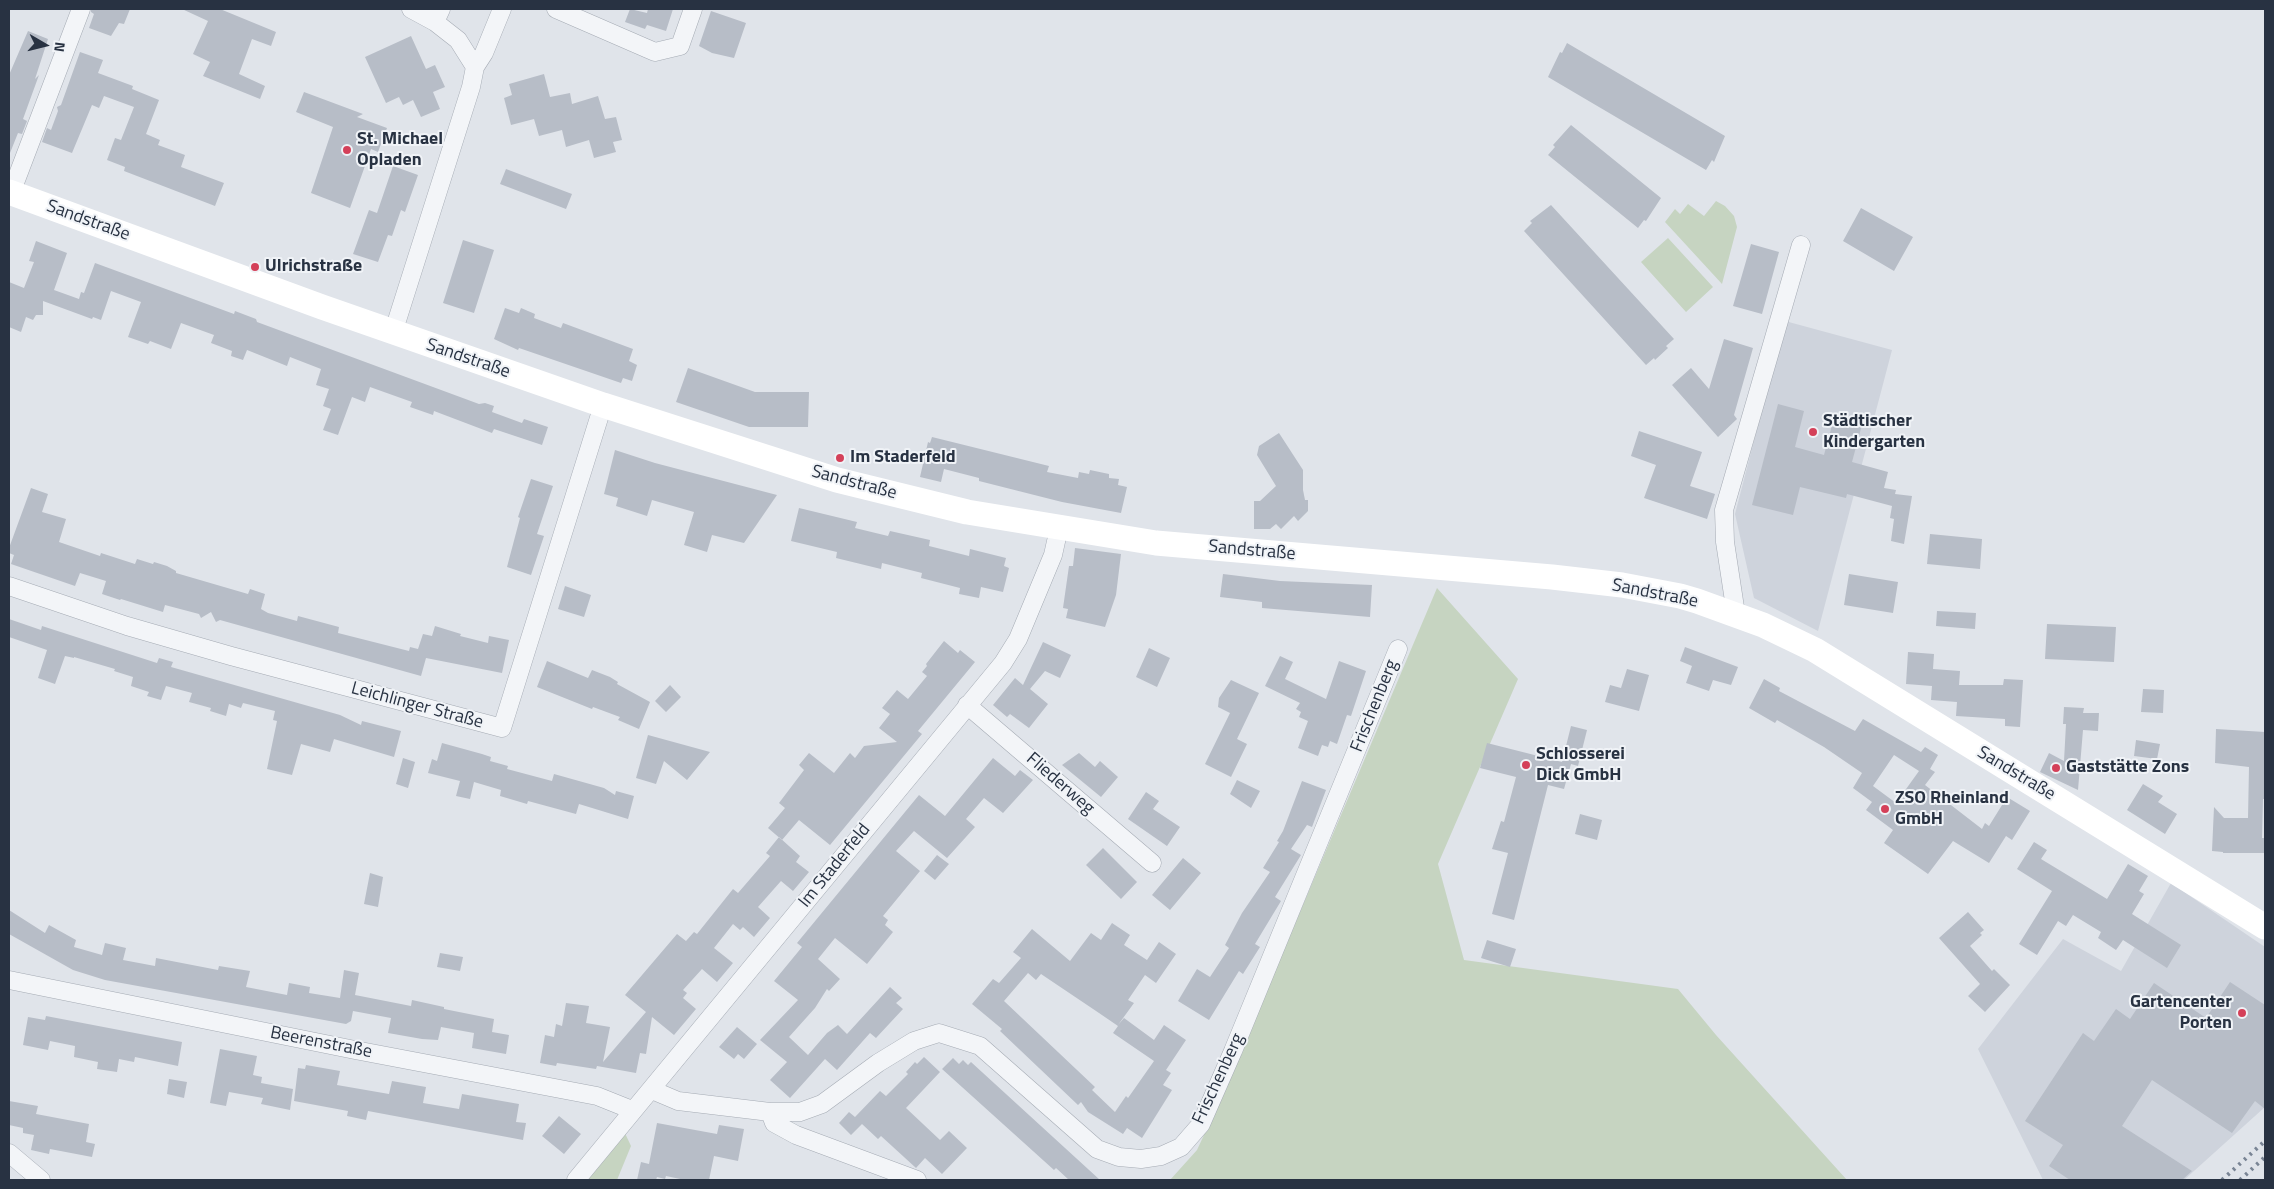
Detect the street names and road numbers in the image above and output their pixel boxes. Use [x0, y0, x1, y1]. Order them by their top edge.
street label: Sandstraße [43, 196, 133, 246]
street label: Sandstraße [423, 335, 513, 383]
street label: Sandstraße [809, 461, 899, 505]
street label: Sandstraße [1208, 536, 1296, 566]
street label: Sandstraße [1610, 575, 1700, 613]
street label: Frischenberg [1347, 657, 1403, 755]
street label: Leichlinger Straße [349, 678, 485, 734]
street label: Sandstraße [1973, 742, 2059, 806]
street label: Fliederweg [1021, 748, 1099, 820]
street label: Im Staderfeld [795, 820, 875, 912]
street label: Beerenstraße [268, 1023, 374, 1063]
street label: Frischenberg [1189, 1030, 1249, 1128]

